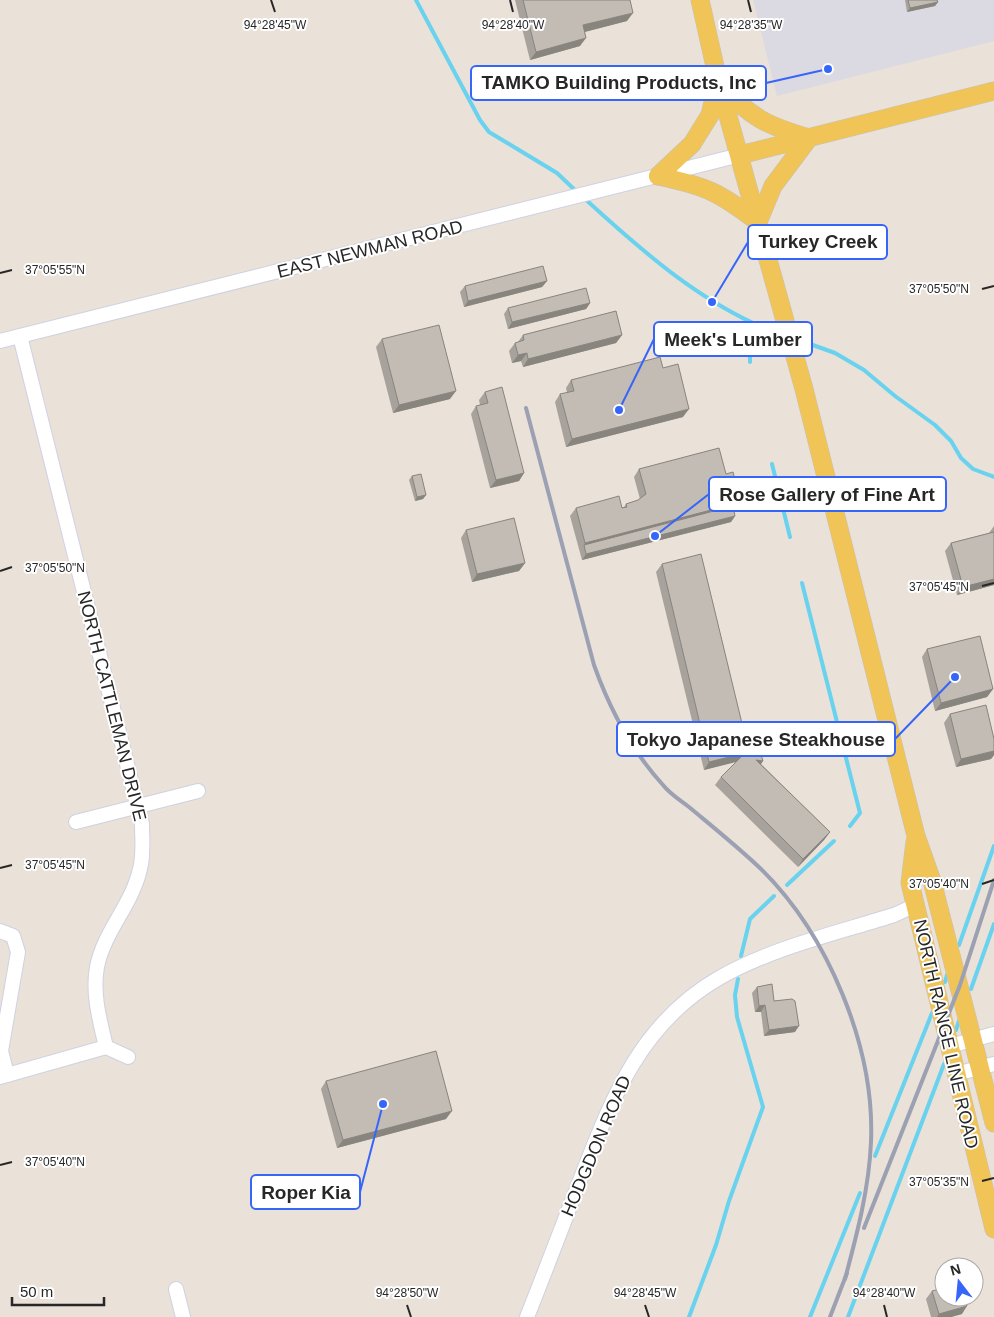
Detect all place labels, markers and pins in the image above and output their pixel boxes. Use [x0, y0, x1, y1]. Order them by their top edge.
callout: TAMKO Building Products, Inc [471, 66, 766, 100]
callout: Turkey Creek [748, 225, 887, 259]
callout: Meek's Lumber [654, 322, 812, 356]
callout: Rose Gallery of Fine Art [709, 477, 946, 511]
callout: Tokyo Japanese Steakhouse [617, 722, 895, 756]
callout: Roper Kia [251, 1175, 360, 1209]

